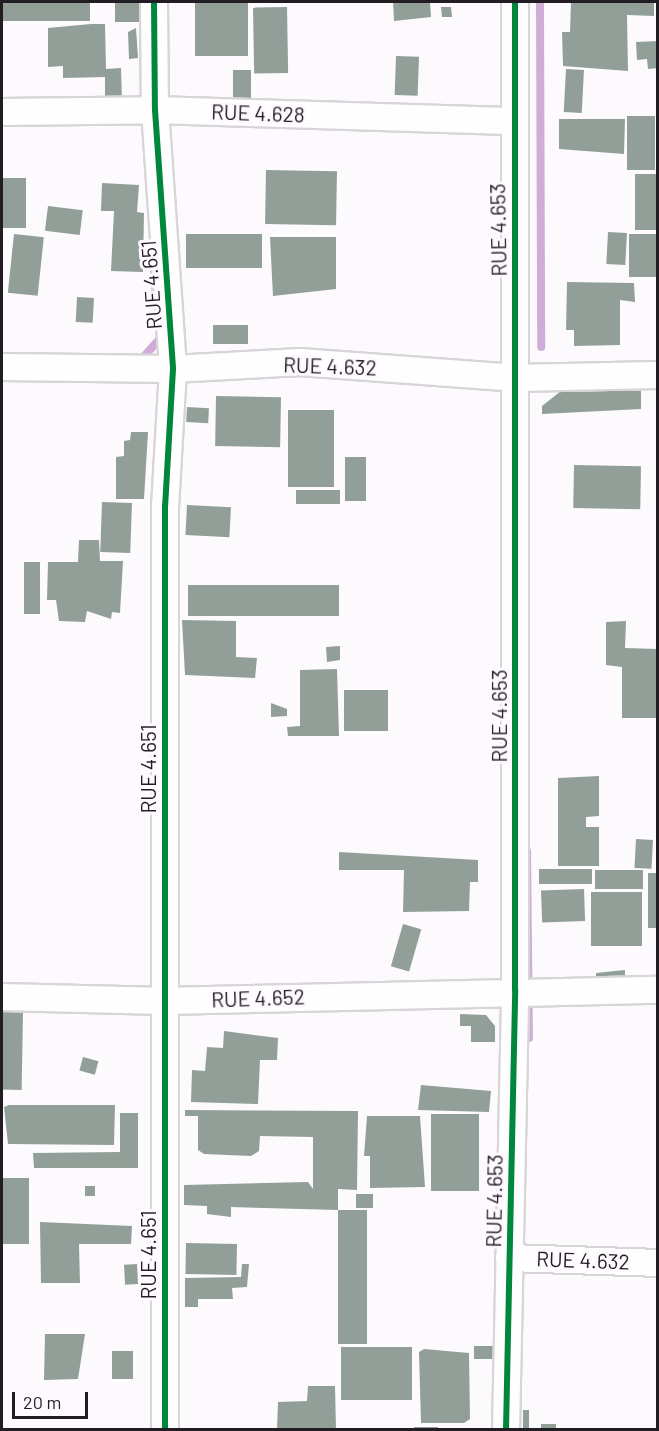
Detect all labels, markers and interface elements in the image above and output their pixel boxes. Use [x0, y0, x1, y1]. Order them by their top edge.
street label: RUE 4.628 [211, 99, 305, 127]
street label: RUE 4.653 [485, 183, 511, 277]
street label: RUE 4.651 [135, 240, 167, 330]
street label: RUE 4.632 [283, 352, 377, 380]
street label: RUE 4.653 [486, 669, 512, 763]
street label: RUE 4.651 [135, 724, 161, 814]
street label: RUE 4.652 [211, 984, 305, 1012]
street label: RUE 4.653 [481, 1154, 507, 1248]
street label: RUE 4.651 [135, 1210, 161, 1300]
street label: RUE 4.632 [536, 1246, 630, 1274]
scale bar [15, 1380, 92, 1418]
text: 20 m [23, 1391, 61, 1413]

